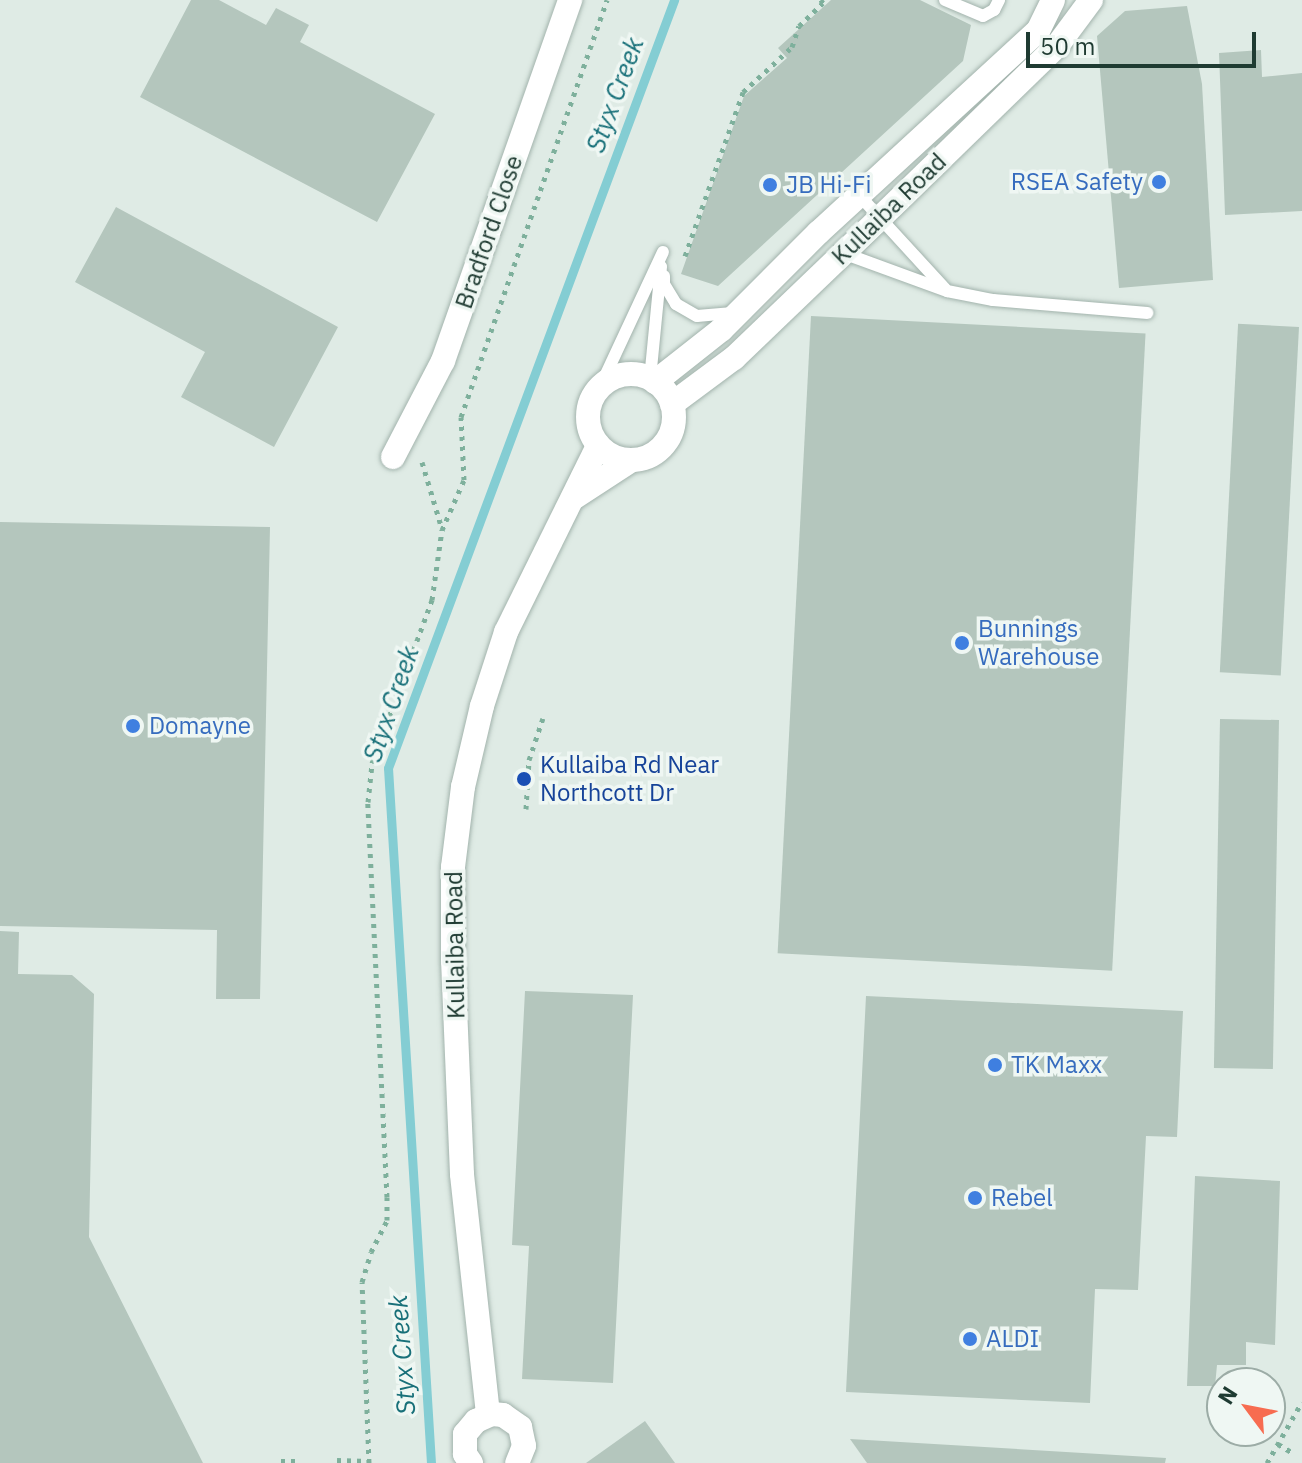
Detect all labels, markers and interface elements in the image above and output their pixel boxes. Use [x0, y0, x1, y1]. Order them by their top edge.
scale bar [1030, 16, 1260, 66]
text: 50 m [1040, 30, 1095, 62]
water label: Styx Creek [580, 33, 650, 157]
street label: Kullaiba Road [826, 147, 952, 271]
street label: Bradford Close [449, 152, 529, 312]
place label: RSEA Safety [1011, 168, 1143, 196]
place label: JB Hi-Fi [786, 171, 872, 199]
marker: RSEA Safety [1150, 173, 1168, 191]
marker: JB Hi-Fi [761, 176, 779, 194]
place label: Bunnings Warehouse [978, 615, 1099, 671]
marker: Bunnings Warehouse [953, 634, 971, 652]
water label: Styx Creek [357, 642, 425, 766]
place label: Domayne [149, 712, 251, 740]
marker: Domayne [124, 717, 142, 735]
place label: Kullaiba Rd Near Northcott Dr [540, 751, 719, 807]
marker: Kullaiba Rd Near Northcott Dr [515, 770, 533, 788]
street label: Kullaiba Road [439, 871, 471, 1019]
place label: TK Maxx [1011, 1051, 1102, 1079]
marker: TK Maxx [986, 1056, 1004, 1074]
place label: Rebel [991, 1184, 1053, 1212]
marker: Rebel [966, 1189, 984, 1207]
water label: Styx Creek [382, 1294, 422, 1416]
place label: ALDI [986, 1325, 1039, 1353]
marker: ALDI [961, 1330, 979, 1348]
north arrow [1206, 1367, 1286, 1447]
text: N [1210, 1381, 1243, 1410]

